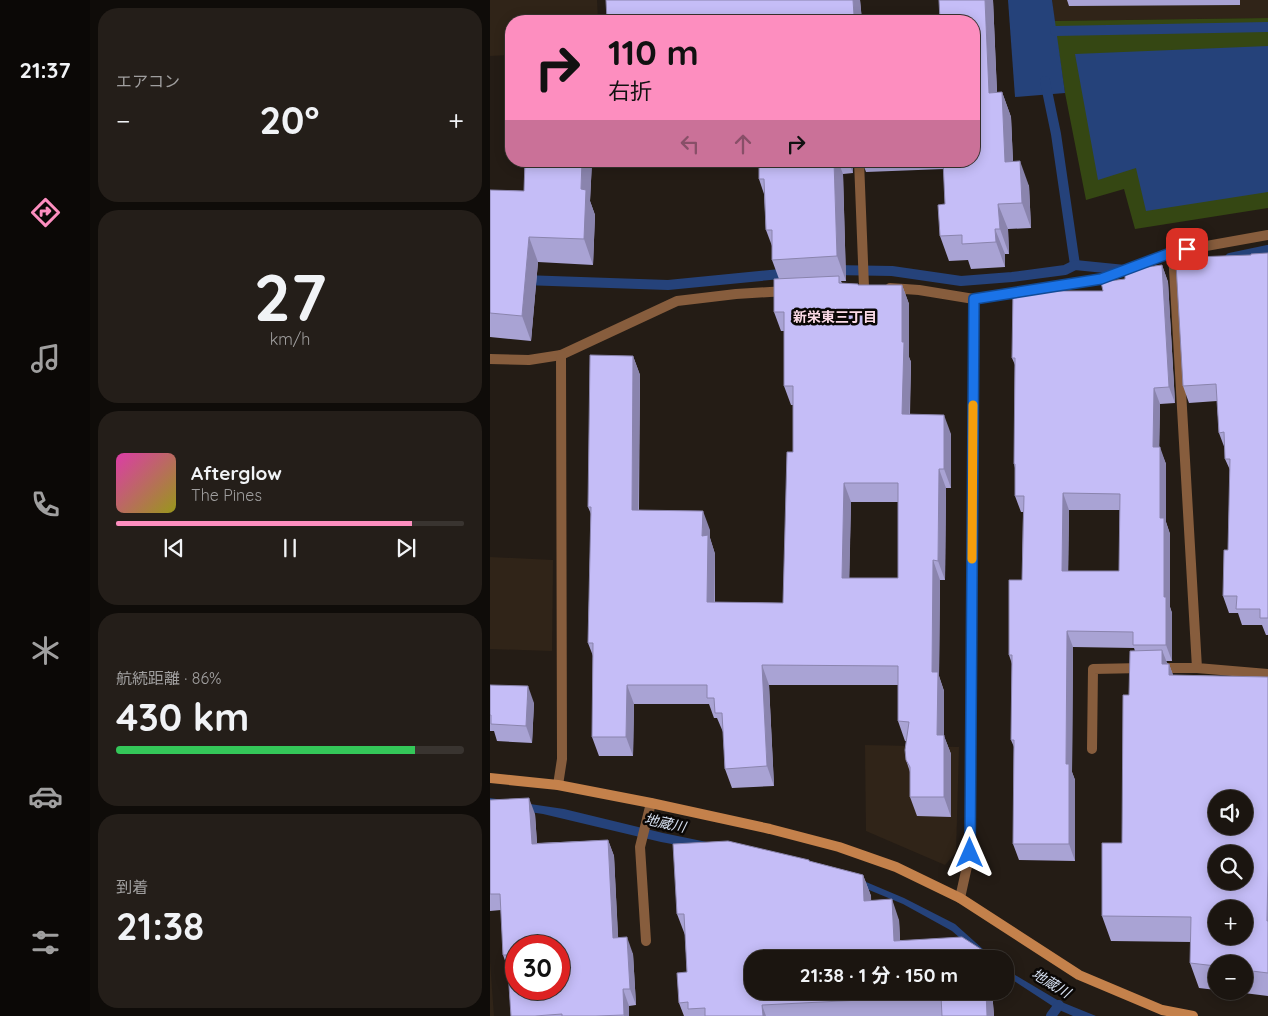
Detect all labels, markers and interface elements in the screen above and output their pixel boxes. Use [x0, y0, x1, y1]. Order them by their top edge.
text: 110 m [608, 30, 699, 74]
icon: right [525, 35, 590, 100]
text: 21:37 [20, 56, 70, 84]
text: エアコン [116, 71, 180, 91]
text: 右折 [608, 77, 652, 105]
text: 20° [259, 96, 319, 144]
text: − [116, 103, 131, 138]
text: + [448, 103, 464, 138]
icon: left [676, 130, 704, 158]
icon: ahead [729, 130, 757, 158]
icon: right [782, 130, 810, 158]
icon: directions [28, 195, 63, 230]
pin [1166, 228, 1208, 270]
icon: arrive [1173, 235, 1201, 263]
text: 27 [254, 256, 326, 337]
district label: 新栄東三丁目 [793, 308, 877, 326]
text: km/h [270, 329, 310, 349]
icon: music [28, 341, 63, 376]
text: Afterglow [191, 461, 282, 485]
text: The Pines [191, 485, 262, 505]
icon: phone [28, 487, 63, 522]
icon: previous [160, 534, 188, 562]
icon: pause [276, 534, 304, 562]
icon: next [392, 534, 420, 562]
icon: climate [28, 633, 63, 668]
text: 航続距離 · 86% [116, 668, 222, 688]
text: 430 km [116, 693, 249, 741]
icon: car [28, 779, 63, 814]
map controls [1208, 790, 1253, 1000]
button: sound [1208, 790, 1253, 835]
water label: 地蔵川 [643, 810, 689, 837]
position arrow [943, 826, 995, 878]
button: search [1208, 845, 1253, 890]
text: 到着 [116, 877, 148, 897]
button: + [1208, 900, 1253, 945]
text: 21:38 [116, 902, 204, 950]
icon: filters [28, 925, 63, 960]
speed limit sign: 30 [505, 935, 570, 1000]
button: − [1208, 955, 1253, 1000]
text: 21:38 · 1 分 · 150 m [800, 963, 958, 987]
water label: 地蔵川 [1028, 964, 1075, 1003]

